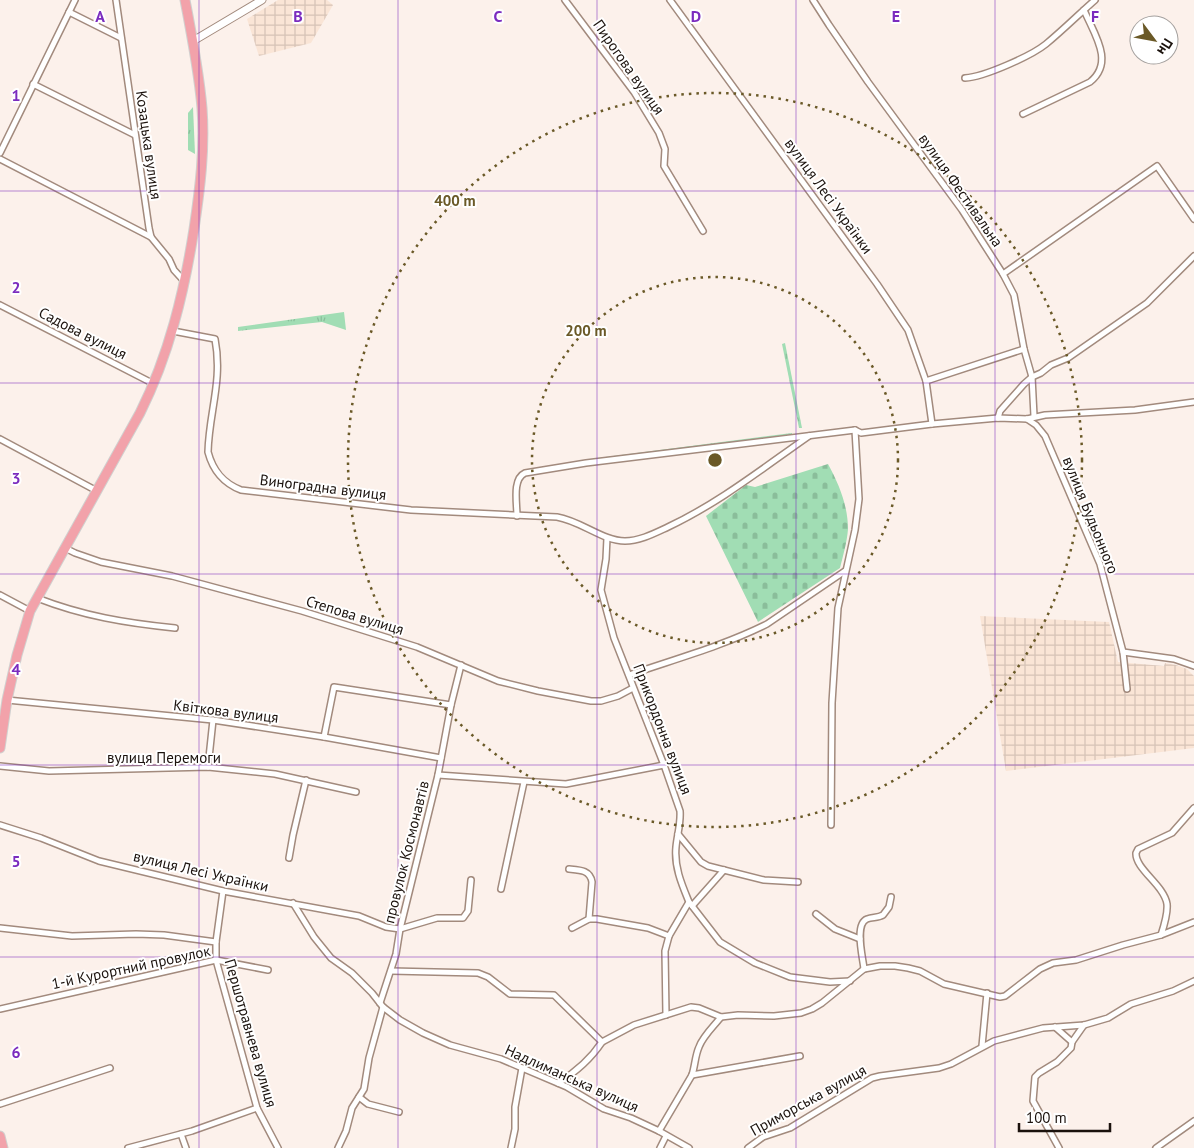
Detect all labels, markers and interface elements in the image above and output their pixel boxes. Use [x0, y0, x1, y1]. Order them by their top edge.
text: A [95, 6, 105, 26]
text: B [293, 6, 303, 26]
text: C [494, 6, 503, 26]
text: D [691, 6, 701, 26]
text: E [892, 6, 900, 26]
text: F [1091, 6, 1099, 26]
north arrow [1129, 15, 1179, 65]
street label: Пирогова вулиця [589, 16, 669, 118]
text: Пн [1153, 35, 1177, 59]
text: 1 [11, 85, 21, 105]
street label: Козацька вулиця [132, 89, 166, 201]
street label: вулиця Фестивальна [915, 130, 1007, 250]
street label: вулиця Лесі Українки [781, 134, 877, 258]
text: 400 m [434, 191, 476, 210]
text: 2 [11, 277, 21, 297]
street label: Садова вулиця [36, 303, 130, 363]
text: 200 m [565, 321, 607, 340]
centre of rings [706, 451, 724, 469]
street label: вулиця Будьонного [1059, 454, 1123, 576]
text: 3 [11, 468, 21, 488]
street label: Виноградна вулиця [259, 470, 387, 504]
street label: Степова вулиця [304, 591, 406, 639]
text: 4 [11, 659, 21, 679]
street label: Прикордонна вулиця [629, 661, 697, 797]
street label: Квіткова вулиця [172, 695, 280, 727]
street label: вулиця Перемоги [107, 748, 221, 767]
street label: провулок Космонавтів [379, 779, 433, 925]
street label: вулиця Лесі Українки [132, 846, 270, 896]
text: 5 [11, 851, 21, 871]
street label: 1-й Курортний провулок [50, 941, 213, 993]
street label: Першотравнева вулиця [221, 957, 281, 1109]
street label: Надлиманська вулиця [502, 1040, 642, 1116]
text: 6 [11, 1042, 21, 1062]
street label: Приморська вулиця [747, 1060, 869, 1140]
scale bar [1019, 1100, 1110, 1132]
text: 100 m [1026, 1108, 1067, 1127]

